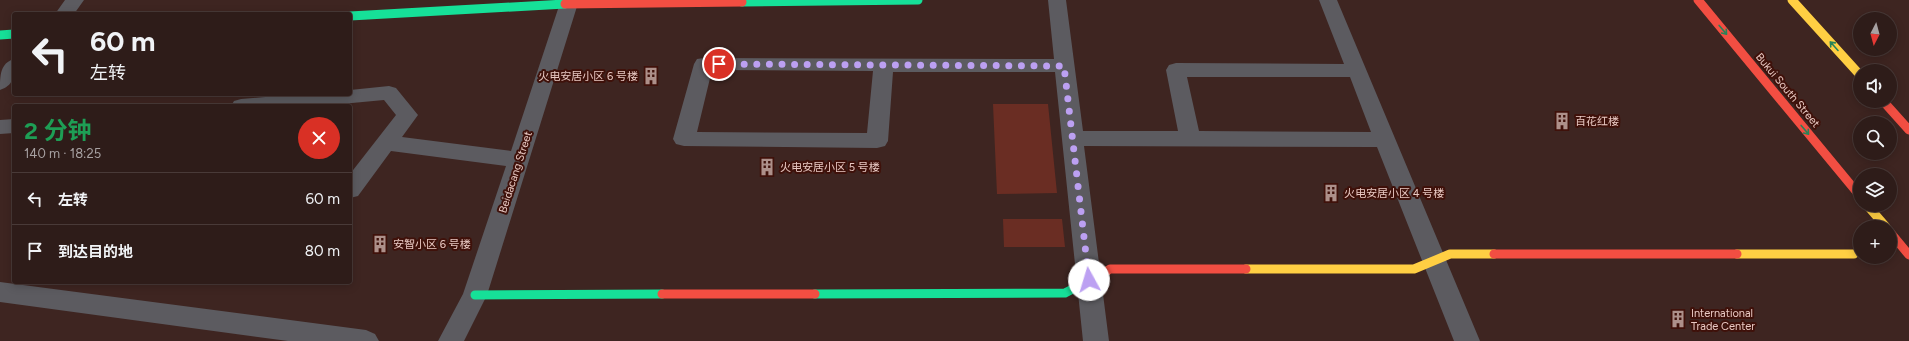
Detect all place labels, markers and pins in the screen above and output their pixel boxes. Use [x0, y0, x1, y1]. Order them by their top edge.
pin [702, 47, 736, 81]
building icon: 火电安居小区 6 号楼 [641, 66, 661, 86]
place label: 火电安居小区 6 号楼 [538, 70, 638, 83]
building icon: 百花红楼 [1552, 111, 1572, 131]
place label: 百花红楼 [1575, 115, 1619, 128]
building icon: 火电安居小区 5 号楼 [757, 157, 777, 177]
place label: 火电安居小区 5 号楼 [780, 161, 880, 174]
building icon: 火电安居小区 4 号楼 [1321, 183, 1341, 203]
place label: 火电安居小区 4 号楼 [1344, 187, 1444, 200]
building icon: 安智小区 6 号楼 [370, 234, 390, 254]
place label: 安智小区 6 号楼 [393, 238, 471, 251]
place label: International Trade Center [1691, 307, 1755, 333]
building icon: International Trade Center [1668, 309, 1688, 329]

